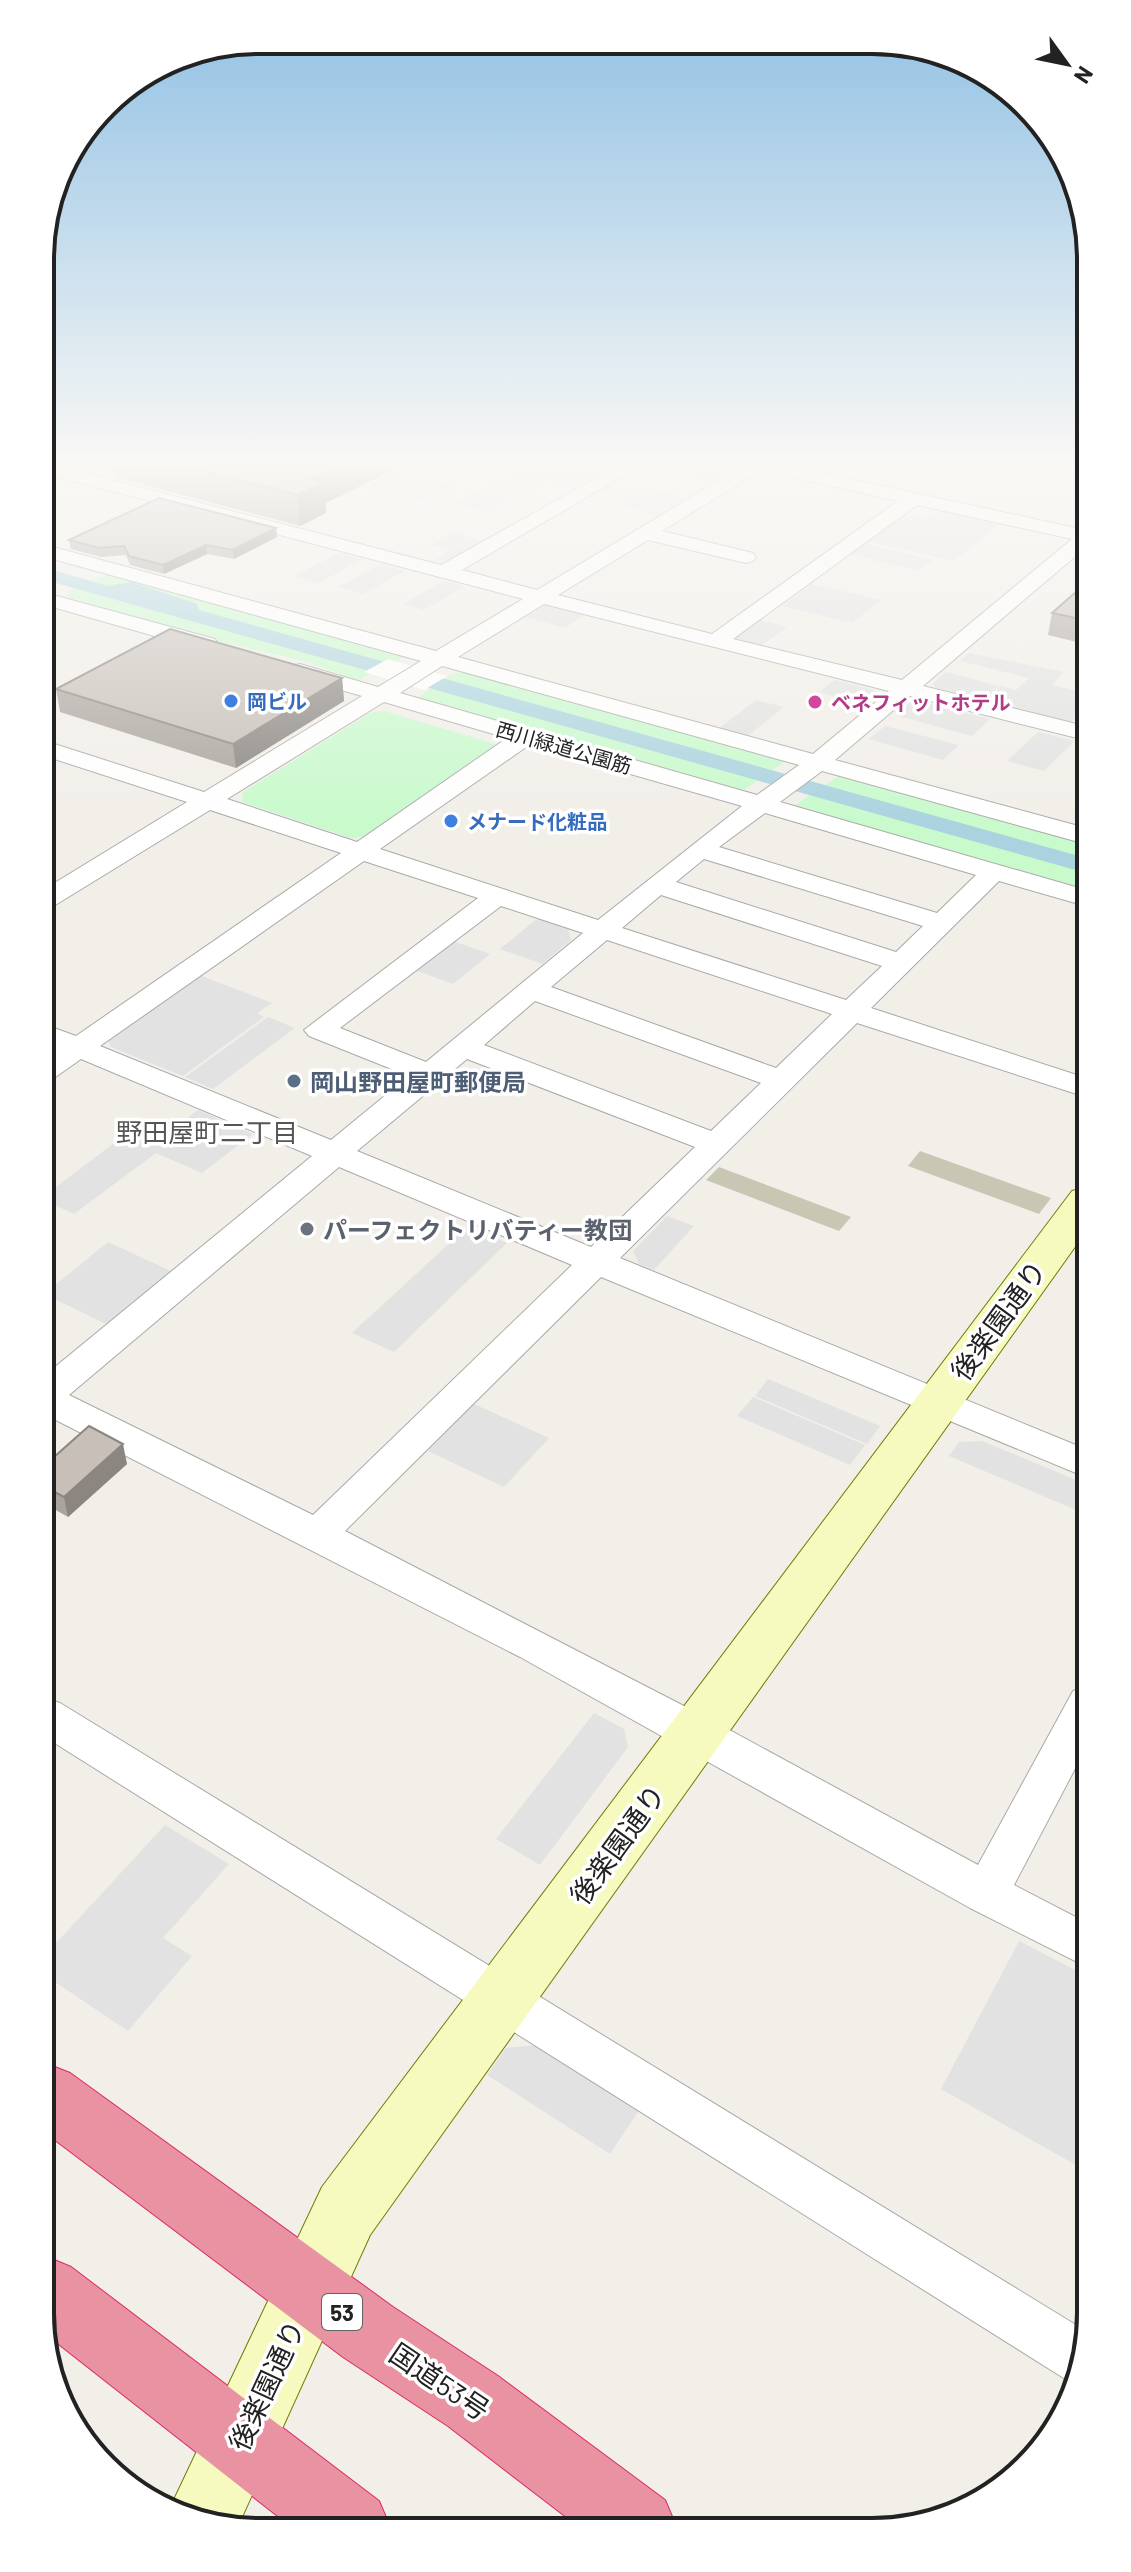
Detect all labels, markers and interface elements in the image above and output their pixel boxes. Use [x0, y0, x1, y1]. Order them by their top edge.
north arrow [1027, 24, 1107, 104]
text: N [1070, 62, 1100, 89]
place label: 岡ビル [247, 689, 307, 713]
place label: ベネフィットホテル [831, 690, 1011, 714]
marker: 岡ビル [222, 692, 240, 710]
marker: ベネフィットホテル [806, 693, 824, 711]
street label: 西川緑道公園筋 [493, 716, 635, 778]
place label: メナード化粧品 [467, 809, 607, 833]
marker: メナード化粧品 [442, 812, 460, 830]
place label: 岡山野田屋町郵便局 [310, 1067, 526, 1096]
marker: 岡山野田屋町郵便局 [285, 1072, 303, 1090]
district label: 野田屋町二丁目 [116, 1116, 298, 1147]
place label: パーフェクトリバティー教団 [323, 1215, 632, 1244]
marker: パーフェクトリバティー教団 [298, 1220, 316, 1238]
street label: 後楽園通り [943, 1253, 1053, 1387]
street label: 後楽園通り [562, 1777, 672, 1911]
road number: 53 [322, 2294, 362, 2330]
street label: 後楽園通り [221, 2314, 311, 2456]
street label: 国道53号 [384, 2335, 496, 2427]

